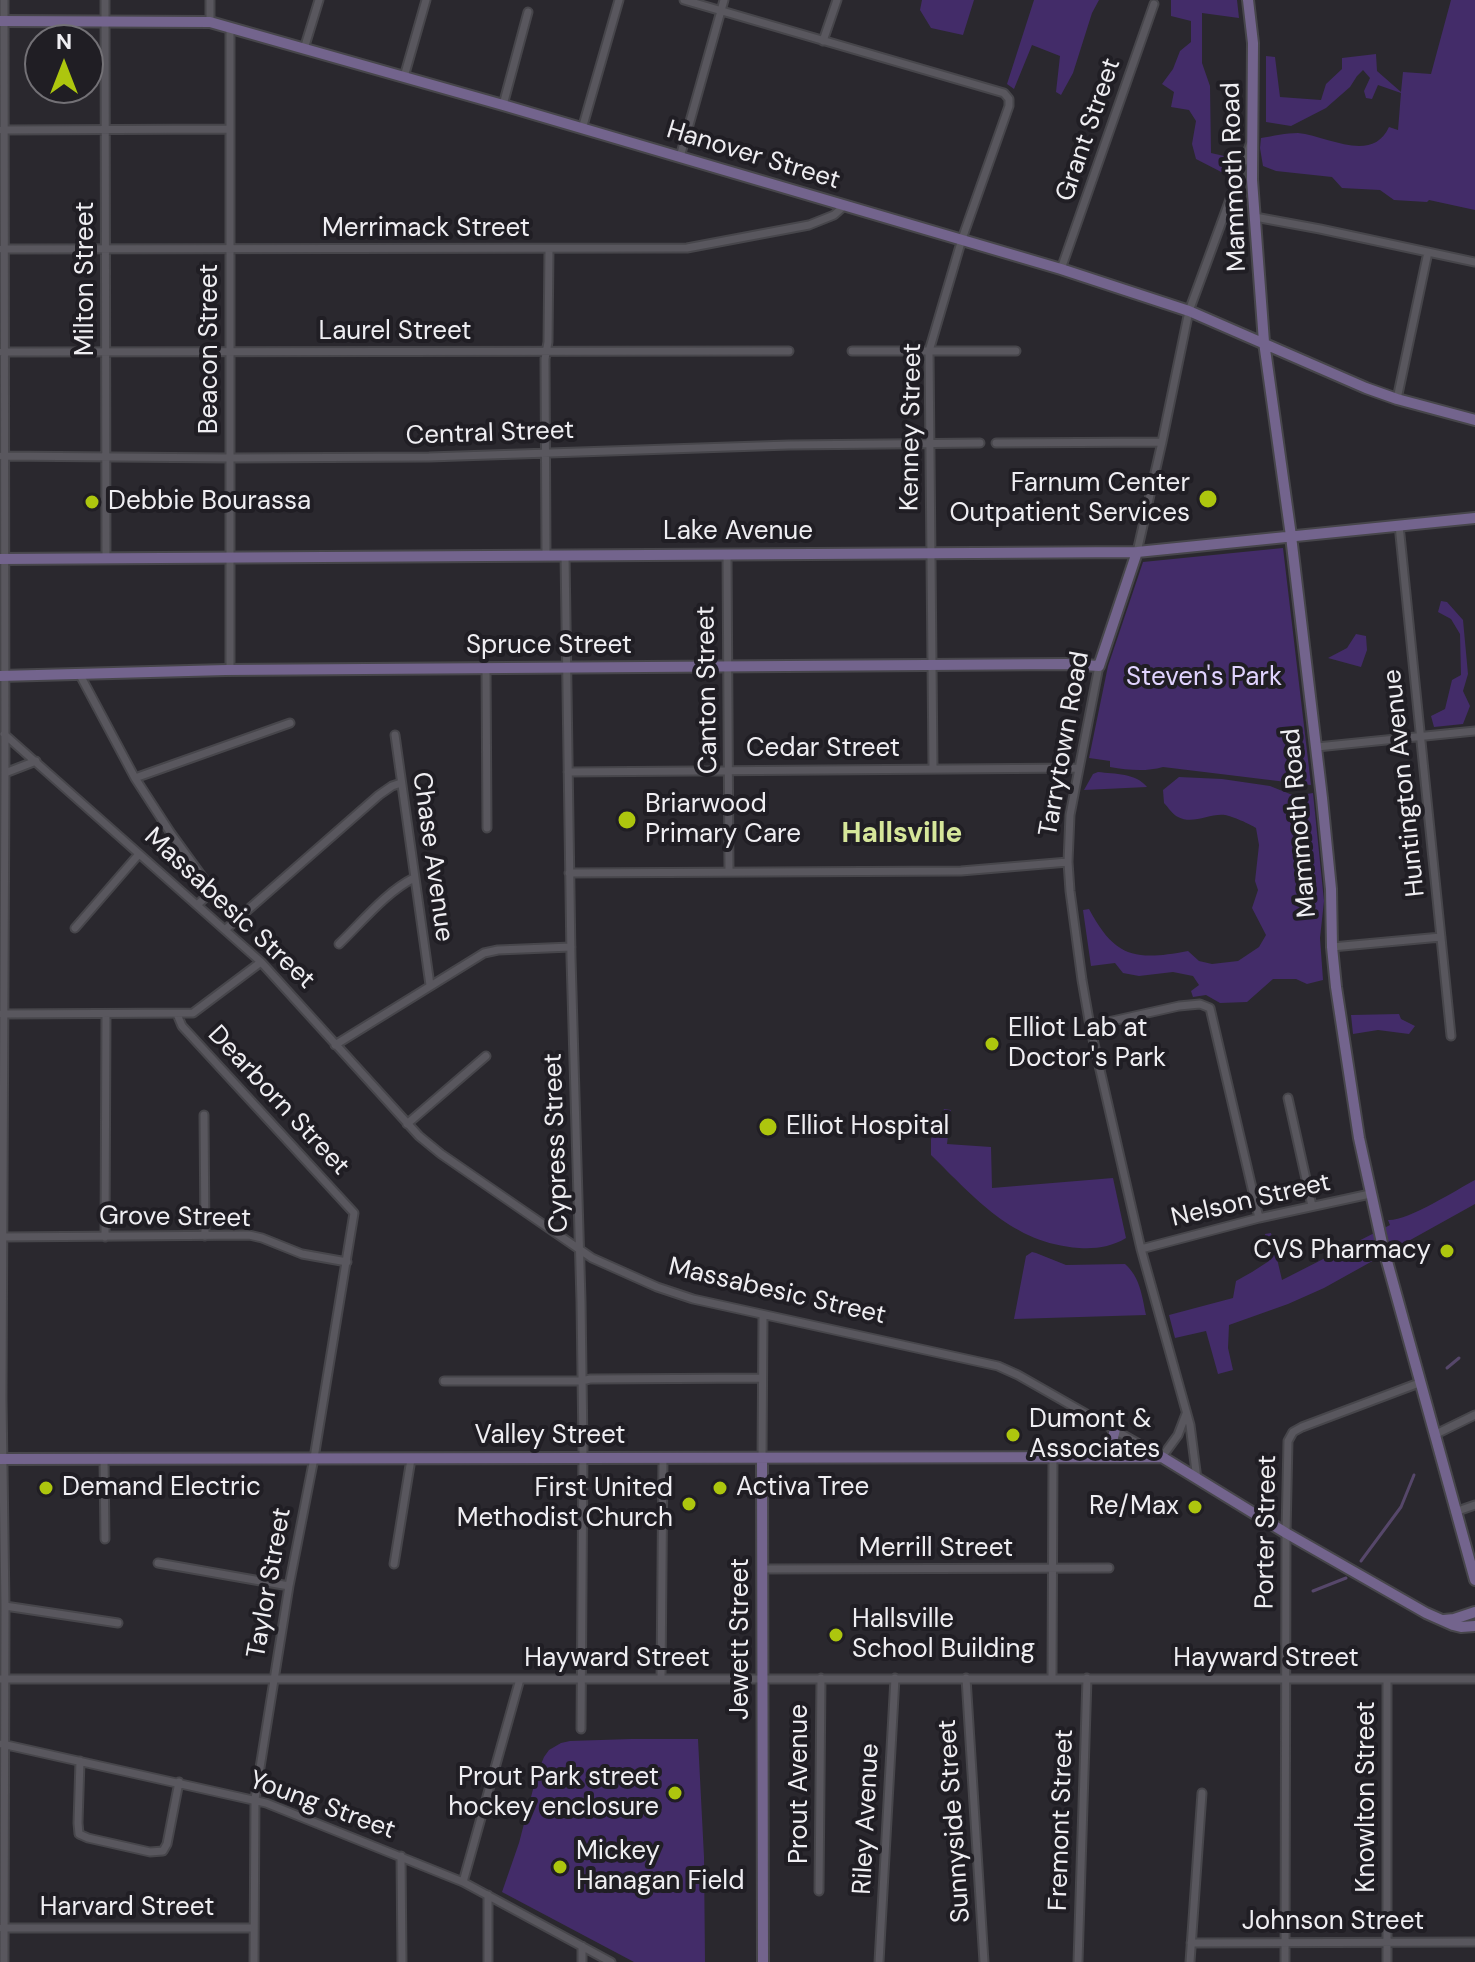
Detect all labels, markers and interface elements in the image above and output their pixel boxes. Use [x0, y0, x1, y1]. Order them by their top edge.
north arrow [24, 24, 104, 104]
text: N [56, 27, 72, 56]
street label: Grant Street [1050, 54, 1128, 206]
street label: Mammoth Road [1216, 82, 1254, 272]
street label: Hanover Street [663, 115, 843, 197]
street label: Milton Street [70, 202, 102, 356]
street label: Merrimack Street [322, 213, 530, 245]
street label: Beacon Street [194, 264, 226, 434]
street label: Laurel Street [318, 316, 472, 348]
street label: Kenney Street [895, 343, 929, 511]
street label: Central Street [405, 415, 575, 453]
place label: Farnum Center Outpatient Services [949, 468, 1190, 530]
place label: Debbie Bourassa [108, 486, 311, 518]
marker: Farnum Center Outpatient Services [1197, 488, 1219, 510]
marker: Debbie Bourassa [83, 493, 101, 511]
street label: Lake Avenue [663, 516, 813, 548]
street label: Canton Street [691, 606, 725, 774]
street label: Spruce Street [466, 630, 632, 662]
street label: Tarrytown Road [1033, 649, 1097, 839]
park label: Steven's Park [1126, 662, 1282, 694]
street label: Huntington Avenue [1378, 668, 1432, 898]
street label: Mammoth Road [1276, 727, 1324, 919]
street label: Cedar Street [746, 733, 900, 765]
street label: Chase Avenue [405, 770, 459, 944]
place label: Briarwood Primary Care [645, 789, 801, 850]
marker: Briarwood Primary Care [616, 809, 638, 831]
district label: Hallsville [842, 818, 962, 852]
street label: Massabesic Street [137, 822, 321, 996]
place label: Elliot Lab at Doctor's Park [1008, 1013, 1166, 1074]
street label: Dearborn Street [201, 1020, 355, 1182]
marker: Elliot Lab at Doctor's Park [983, 1035, 1001, 1053]
street label: Cypress Street [538, 1053, 576, 1233]
place label: Elliot Hospital [786, 1111, 949, 1143]
marker: Elliot Hospital [757, 1116, 779, 1138]
street label: Nelson Street [1168, 1168, 1334, 1234]
street label: Grove Street [99, 1201, 251, 1235]
place label: CVS Pharmacy [1253, 1235, 1431, 1267]
marker: CVS Pharmacy [1438, 1242, 1456, 1260]
street label: Massabesic Street [665, 1252, 889, 1332]
place label: Dumont & Associates [1029, 1404, 1160, 1466]
street label: Valley Street [475, 1420, 625, 1452]
marker: Dumont & Associates [1004, 1426, 1022, 1444]
street label: Porter Street [1250, 1455, 1284, 1609]
place label: Demand Electric [62, 1472, 261, 1504]
place label: Activa Tree [736, 1472, 869, 1504]
place label: First United Methodist Church [457, 1473, 673, 1534]
marker: Demand Electric [37, 1479, 55, 1497]
marker: Activa Tree [711, 1479, 729, 1497]
place label: Re/Max [1089, 1491, 1179, 1523]
marker: First United Methodist Church [680, 1495, 698, 1513]
marker: Re/Max [1186, 1498, 1204, 1516]
street label: Taylor Street [241, 1505, 299, 1661]
street label: Merrill Street [859, 1533, 1013, 1565]
street label: Jewett Street [725, 1558, 757, 1720]
place label: Hallsville School Building [852, 1604, 1035, 1666]
marker: Hallsville School Building [827, 1626, 845, 1644]
street label: Hayward Street [524, 1643, 710, 1675]
street label: Hayward Street [1173, 1643, 1359, 1675]
street label: Knowlton Street [1351, 1701, 1383, 1893]
street label: Prout Avenue [784, 1704, 816, 1864]
street label: Sunnyside Street [932, 1718, 978, 1924]
street label: Fremont Street [1043, 1728, 1081, 1912]
street label: Riley Avenue [847, 1743, 887, 1895]
place label: Prout Park street hockey enclosure [448, 1762, 659, 1824]
street label: Young Street [245, 1765, 399, 1847]
marker: Prout Park street hockey enclosure [666, 1784, 684, 1802]
place label: Mickey Hanagan Field [576, 1836, 744, 1898]
marker: Mickey Hanagan Field [551, 1858, 569, 1876]
street label: Harvard Street [40, 1892, 214, 1924]
street label: Johnson Street [1242, 1906, 1424, 1938]

